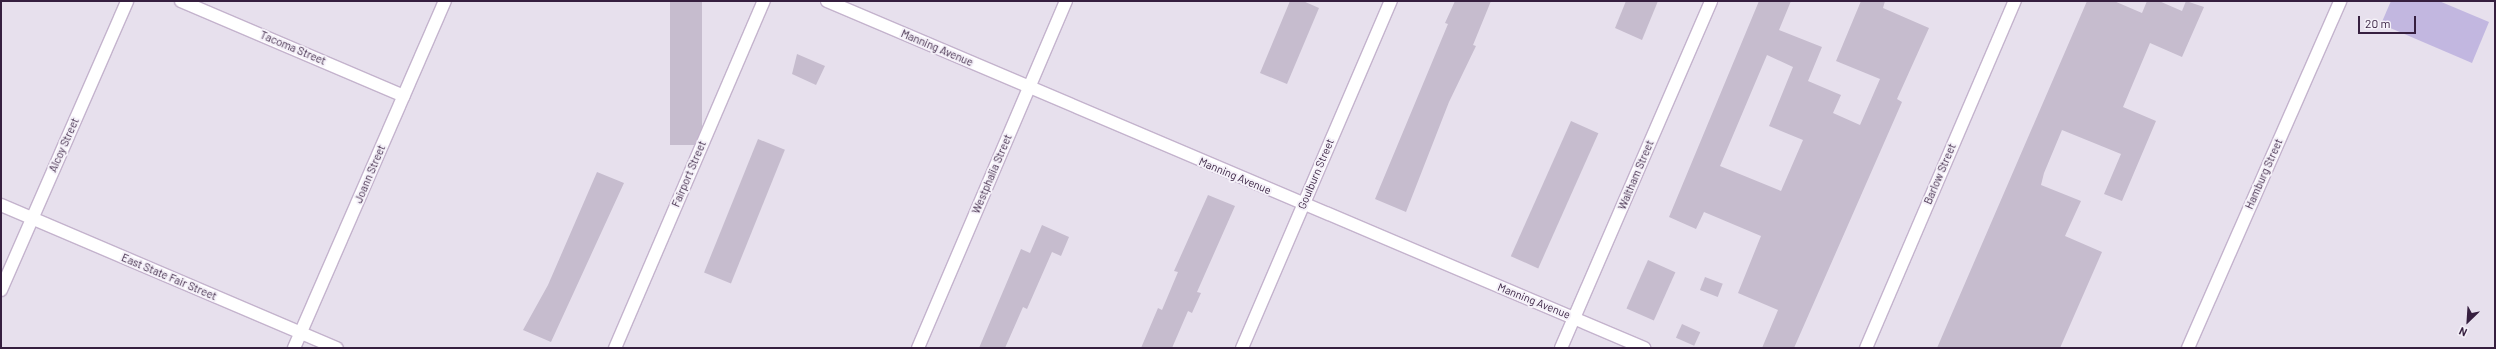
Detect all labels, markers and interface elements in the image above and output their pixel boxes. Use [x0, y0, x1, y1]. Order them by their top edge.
scale bar [2360, 8, 2418, 34]
text: 20 m [2365, 16, 2391, 30]
street label: Manning Avenue [899, 27, 975, 69]
street label: Tacoma Street [258, 28, 328, 68]
street label: Alcoy Street [46, 116, 82, 174]
street label: Westphalia Street [969, 132, 1015, 216]
street label: Goulburn Street [1295, 137, 1337, 211]
street label: Hamburg Street [2243, 137, 2285, 211]
street label: Waltham Street [1615, 138, 1657, 212]
street label: Fairport Street [669, 139, 709, 209]
street label: Barlow Street [1921, 142, 1959, 206]
street label: Joann Street [352, 143, 388, 205]
street label: Manning Avenue [1197, 155, 1273, 197]
street label: East State Fair Street [119, 251, 219, 303]
street label: Manning Avenue [1496, 280, 1572, 322]
north arrow [2448, 301, 2488, 341]
text: N [2457, 325, 2469, 340]

